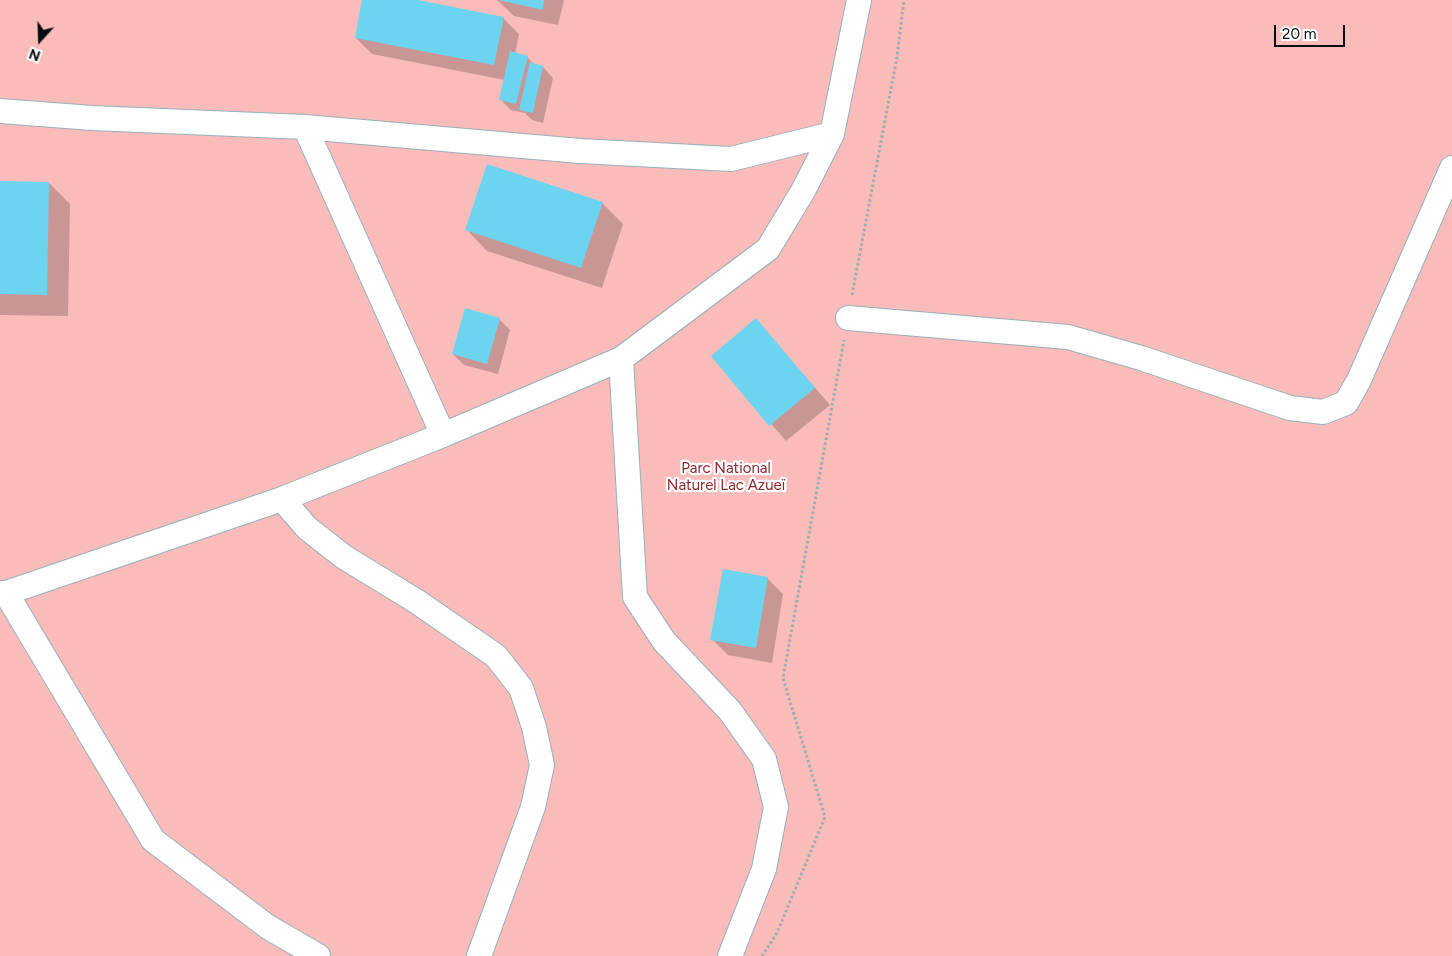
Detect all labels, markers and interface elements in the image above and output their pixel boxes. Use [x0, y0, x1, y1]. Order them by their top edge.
north arrow [15, 15, 65, 65]
scale bar [1277, 15, 1348, 47]
text: 20 m [1282, 25, 1316, 43]
text: N [27, 45, 43, 64]
park label: Parc National Naturel Lac Azueï [667, 460, 785, 495]

